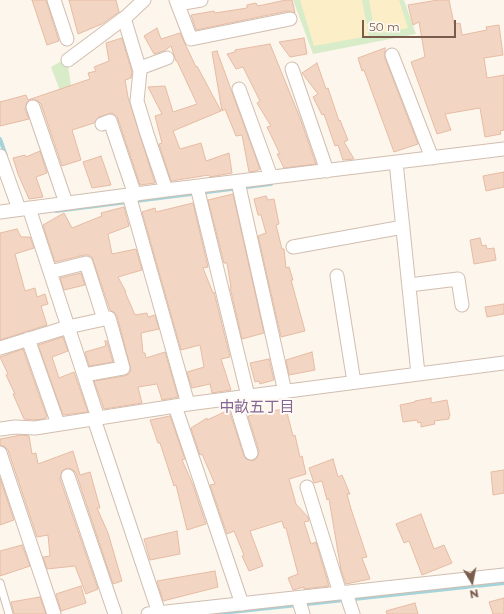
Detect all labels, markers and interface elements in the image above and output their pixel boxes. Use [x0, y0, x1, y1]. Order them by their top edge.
scale bar [364, 12, 458, 38]
text: 50 m [369, 19, 400, 34]
district label: 中畝五丁目 [220, 399, 294, 417]
north arrow [452, 562, 492, 602]
text: N [468, 586, 480, 601]

